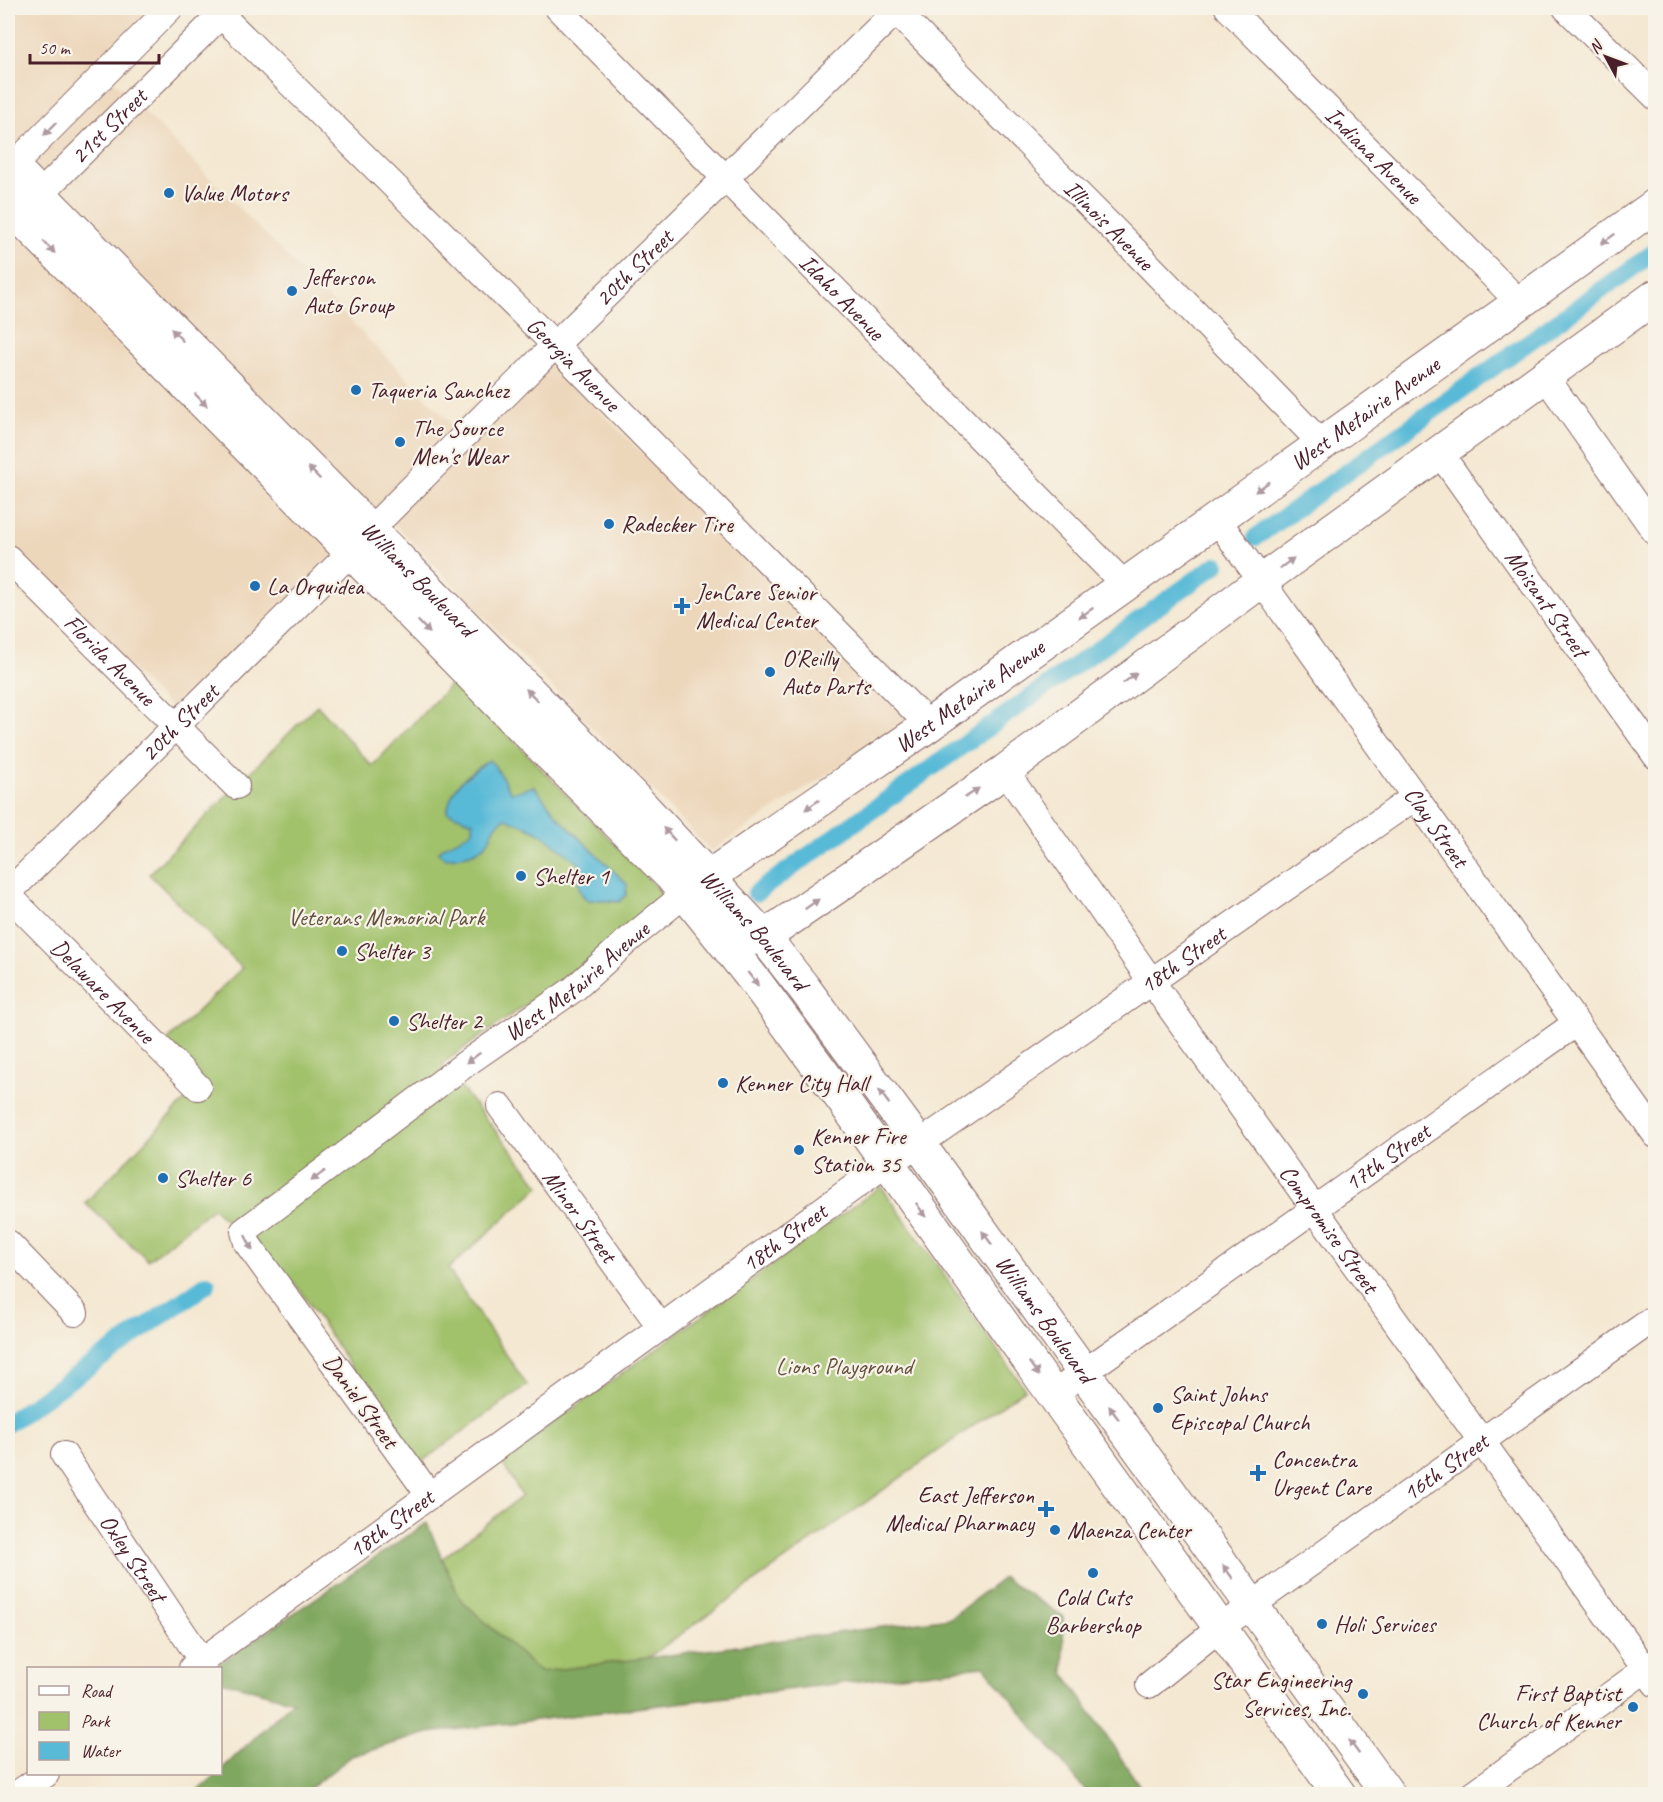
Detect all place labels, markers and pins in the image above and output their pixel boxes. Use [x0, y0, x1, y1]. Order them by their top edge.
place label: Value Motors [181, 178, 290, 208]
marker: Value Motors [162, 186, 176, 200]
place label: Jefferson Auto Group [303, 262, 396, 320]
marker: Jefferson Auto Group [285, 284, 299, 298]
place label: Taqueria Sanchez [368, 375, 510, 405]
marker: Taqueria Sanchez [349, 383, 363, 397]
place label: The Source Men's Wear [412, 413, 511, 471]
marker: The Source Men's Wear [393, 435, 407, 449]
place label: Radecker Tire [621, 509, 735, 539]
marker: Radecker Tire [602, 517, 616, 531]
place label: La Orquidea [267, 571, 365, 601]
place label: JenCare Senior Medical Center [695, 577, 820, 635]
marker: La Orquidea [248, 579, 262, 593]
marker: JenCare Senior Medical Center [673, 597, 691, 615]
place label: O'Reilly Auto Parts [782, 643, 873, 701]
marker: O'Reilly Auto Parts [763, 665, 777, 679]
place label: Shelter 1 [533, 861, 610, 891]
marker: Shelter 1 [514, 869, 528, 883]
place label: Shelter 3 [354, 936, 432, 966]
marker: Shelter 3 [335, 944, 349, 958]
place label: Shelter 2 [406, 1006, 484, 1036]
marker: Shelter 2 [387, 1014, 401, 1028]
place label: Kenner City Hall [735, 1068, 871, 1098]
marker: Kenner City Hall [716, 1076, 730, 1090]
place label: Kenner Fire Station 35 [811, 1121, 908, 1179]
marker: Kenner Fire Station 35 [792, 1143, 806, 1157]
place label: Shelter 6 [175, 1163, 252, 1193]
marker: Shelter 6 [156, 1171, 170, 1185]
place label: Saint Johns Episcopal Church [1170, 1379, 1311, 1437]
marker: Saint Johns Episcopal Church [1151, 1401, 1165, 1415]
place label: Concentra Urgent Care [1272, 1444, 1373, 1502]
marker: Concentra Urgent Care [1249, 1464, 1267, 1482]
place label: East Jefferson Medical Pharmacy [885, 1480, 1036, 1538]
marker: East Jefferson Medical Pharmacy [1039, 1502, 1053, 1516]
place label: Maenza Center [1067, 1515, 1193, 1545]
marker: Maenza Center [1048, 1523, 1062, 1537]
marker: Cold Cuts Barbershop [1086, 1566, 1100, 1580]
place label: Cold Cuts Barbershop [1045, 1582, 1142, 1640]
place label: Holi Services [1334, 1609, 1437, 1639]
marker: Holi Services [1315, 1617, 1329, 1631]
place label: Star Engineering Services, Inc. [1211, 1665, 1353, 1723]
place label: First Baptist Church of Kenner [1477, 1678, 1623, 1736]
marker: Star Engineering Services, Inc. [1356, 1687, 1370, 1701]
marker: First Baptist Church of Kenner [1626, 1700, 1640, 1714]

